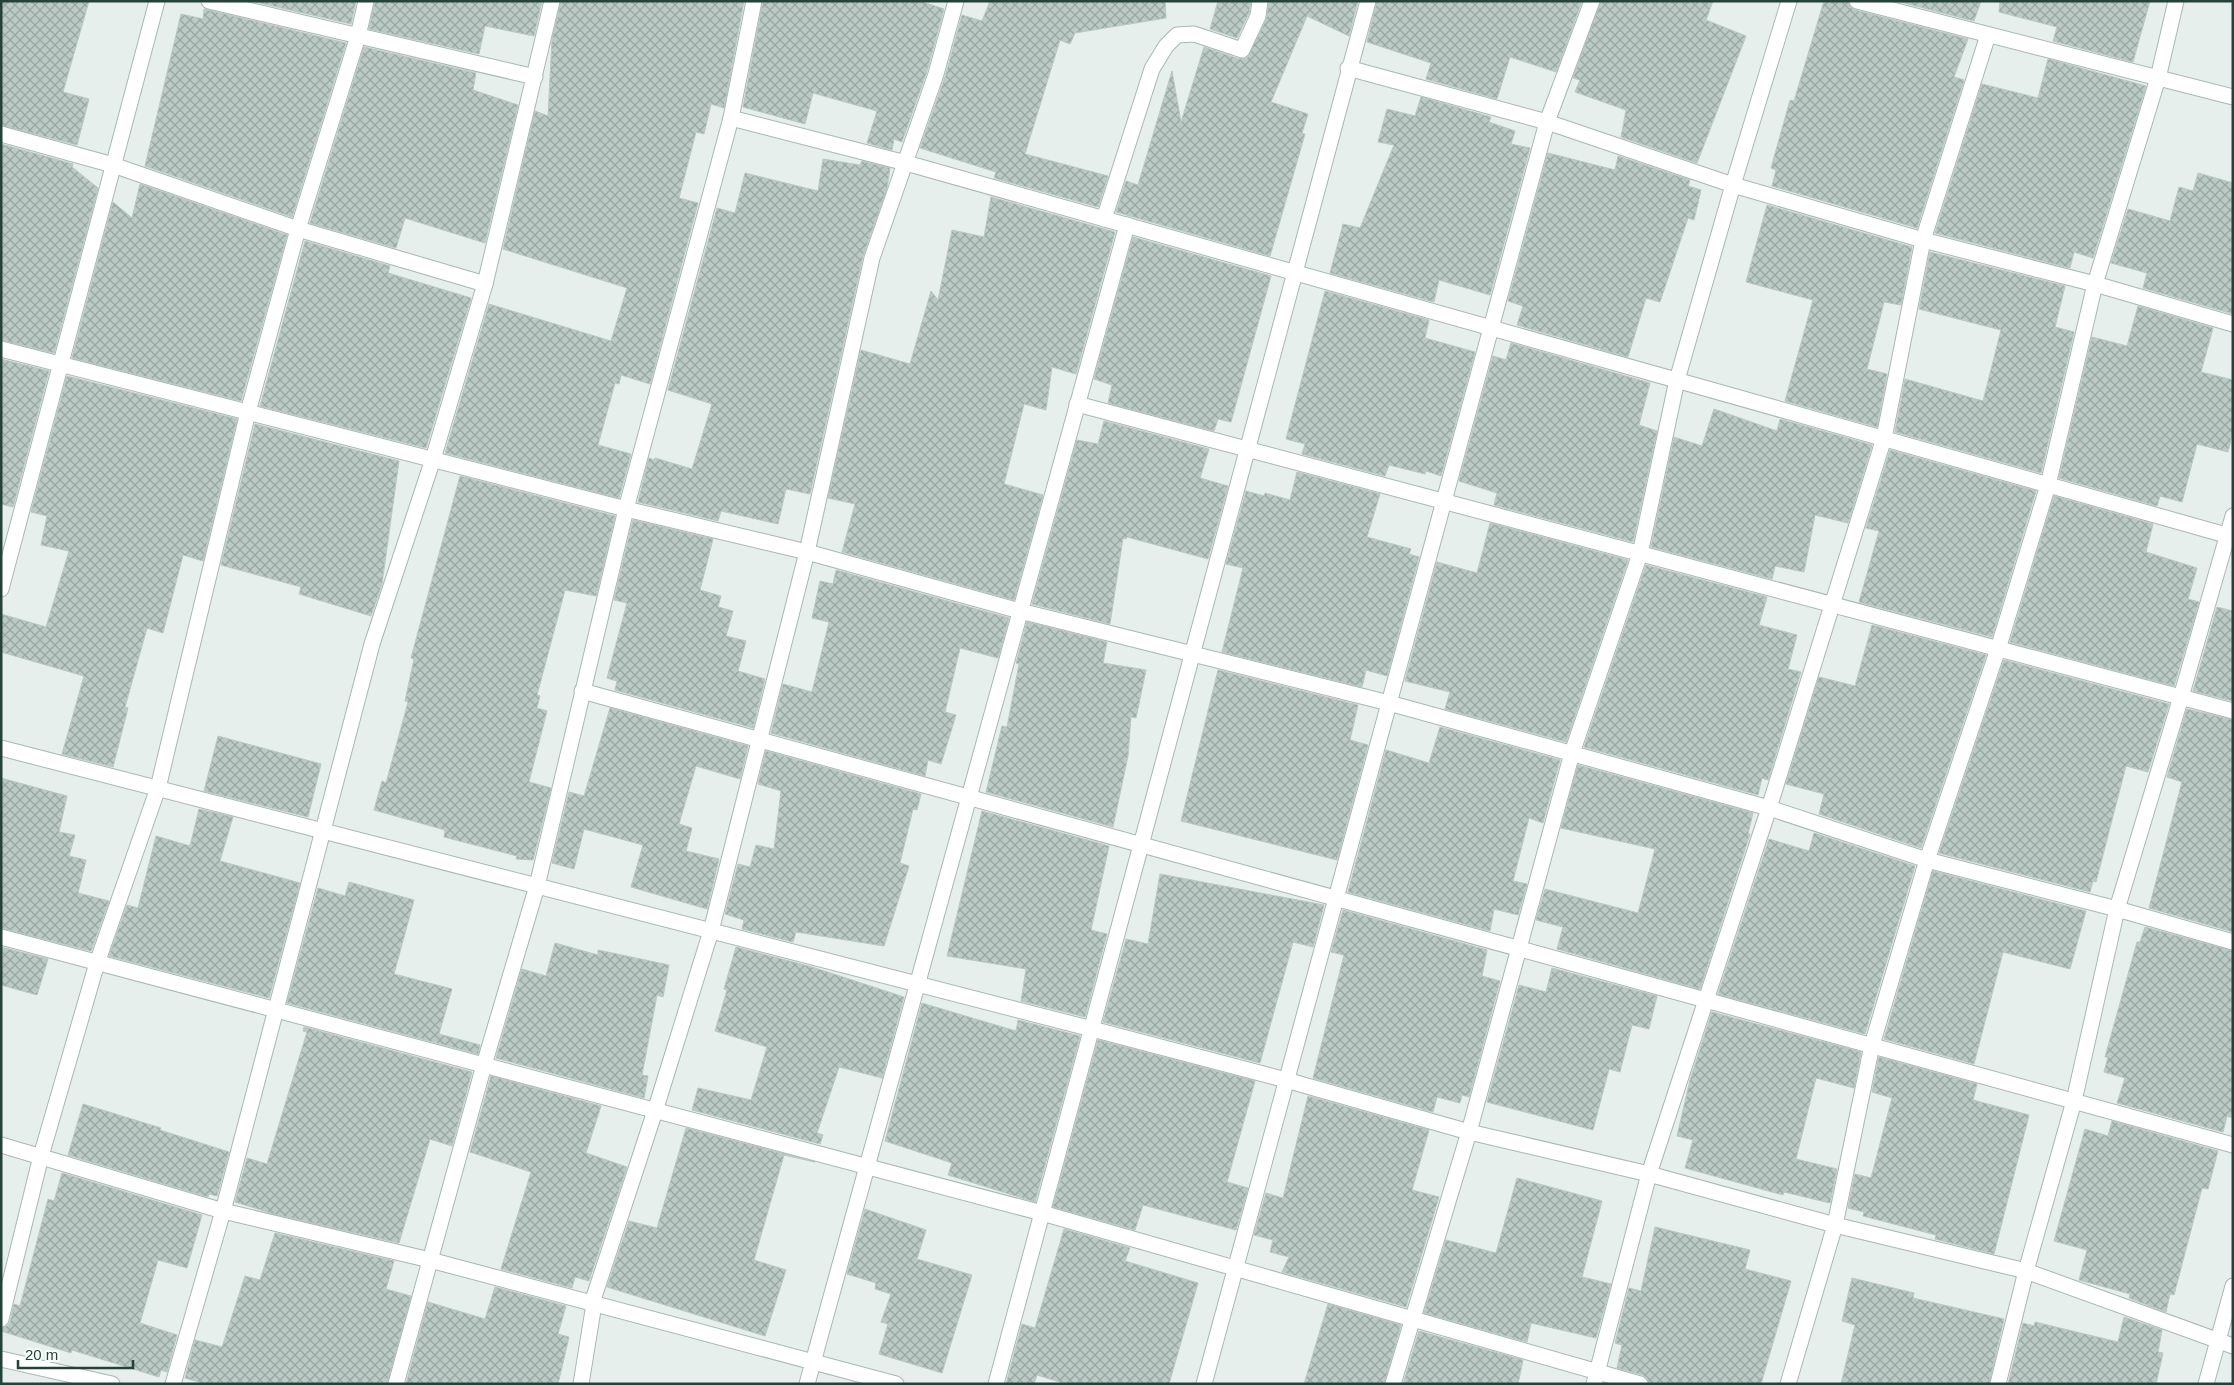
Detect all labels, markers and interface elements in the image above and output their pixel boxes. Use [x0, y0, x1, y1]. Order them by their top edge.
scale bar [18, 1338, 132, 1370]
text: 20 m [25, 1346, 58, 1363]

